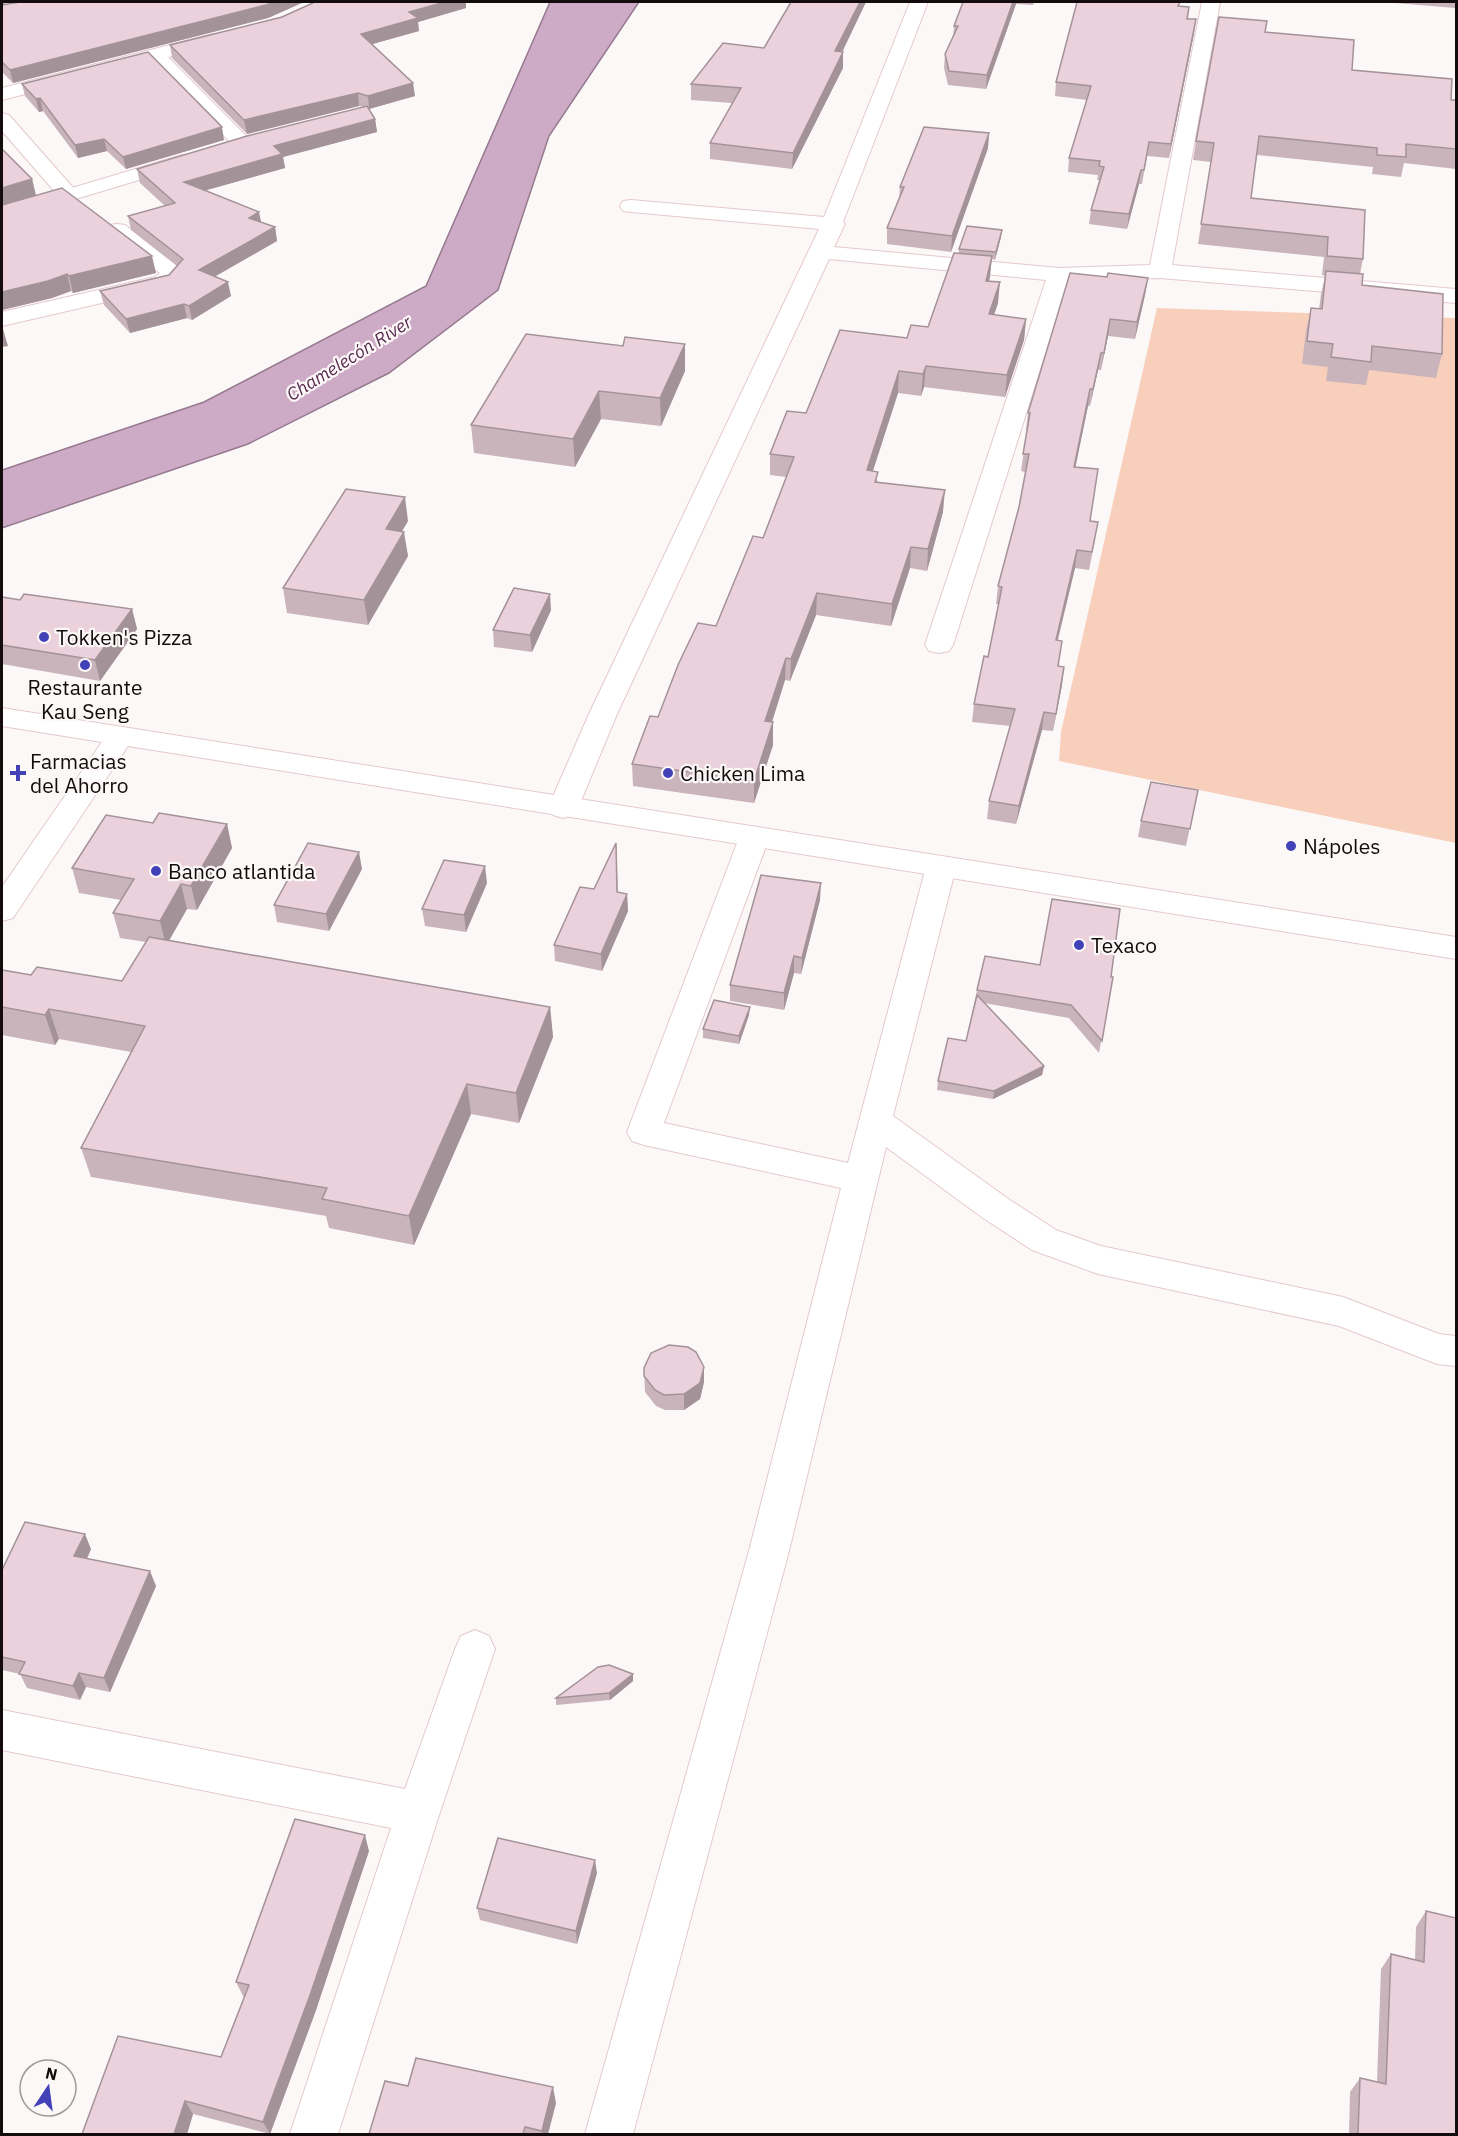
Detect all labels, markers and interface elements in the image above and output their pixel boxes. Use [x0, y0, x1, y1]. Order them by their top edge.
water label: Chamelecón River [282, 310, 416, 406]
place label: Tokken's Pizza [56, 623, 192, 651]
marker: Tokken's Pizza [37, 630, 51, 644]
marker: Restaurante Kau Seng [78, 658, 92, 672]
place label: Restaurante Kau Seng [28, 673, 142, 725]
place label: Farmacias del Ahorro [30, 747, 129, 799]
place label: Chicken Lima [680, 759, 805, 787]
marker: Farmacias del Ahorro [11, 766, 25, 780]
marker: Chicken Lima [661, 766, 675, 780]
place label: Nápoles [1303, 832, 1380, 860]
marker: Nápoles [1284, 839, 1298, 853]
place label: Banco atlantida [168, 857, 315, 885]
marker: Banco atlantida [149, 864, 163, 878]
place label: Texaco [1091, 931, 1157, 959]
marker: Texaco [1072, 938, 1086, 952]
north arrow [18, 2058, 78, 2118]
text: N [43, 2062, 59, 2084]

